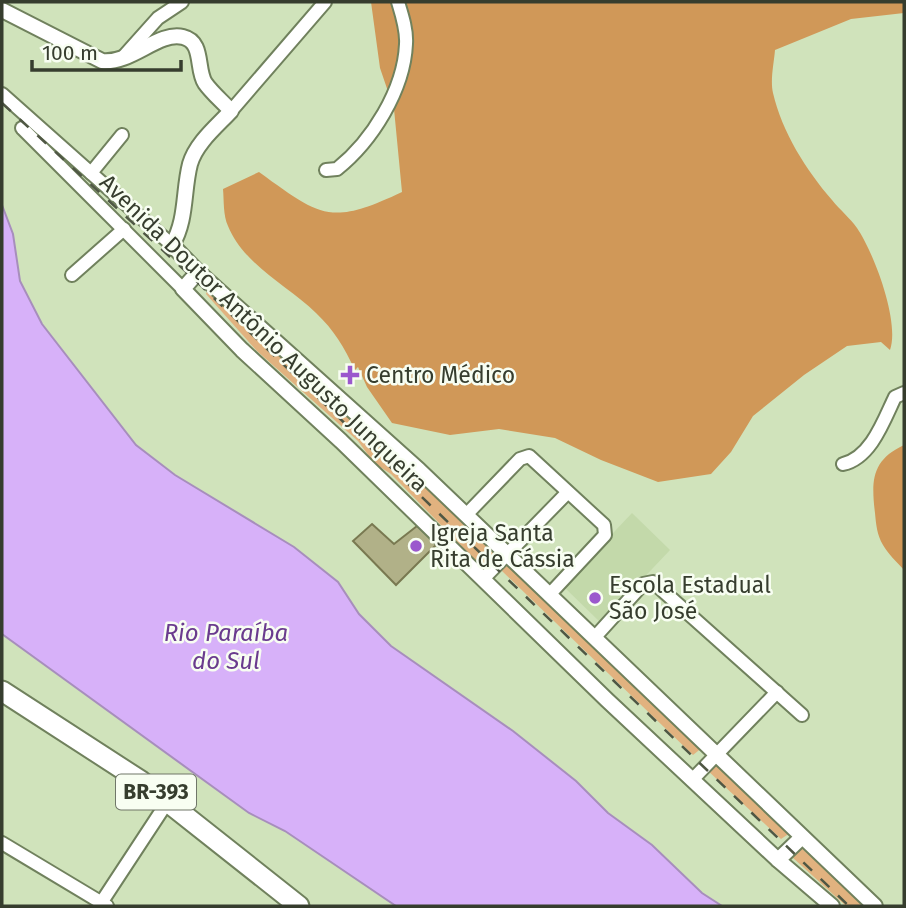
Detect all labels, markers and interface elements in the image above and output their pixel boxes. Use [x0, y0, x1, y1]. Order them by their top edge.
scale bar [32, 28, 180, 72]
text: 100 m [42, 40, 98, 66]
street label: Avenida Doutor Antônio Augusto Junqueira [94, 168, 434, 498]
place label: Centro Médico [366, 361, 515, 389]
marker: Centro Médico [340, 365, 360, 385]
place label: Igreja Santa Rita de Cássia [430, 519, 575, 573]
marker: Igreja Santa Rita de Cássia [408, 538, 424, 554]
place label: Escola Estadual São José [609, 571, 771, 625]
marker: Escola Estadual São José [587, 590, 603, 606]
water label: Rio Paraíba do Sul [164, 619, 288, 675]
road number: BR-393 [116, 774, 196, 810]

